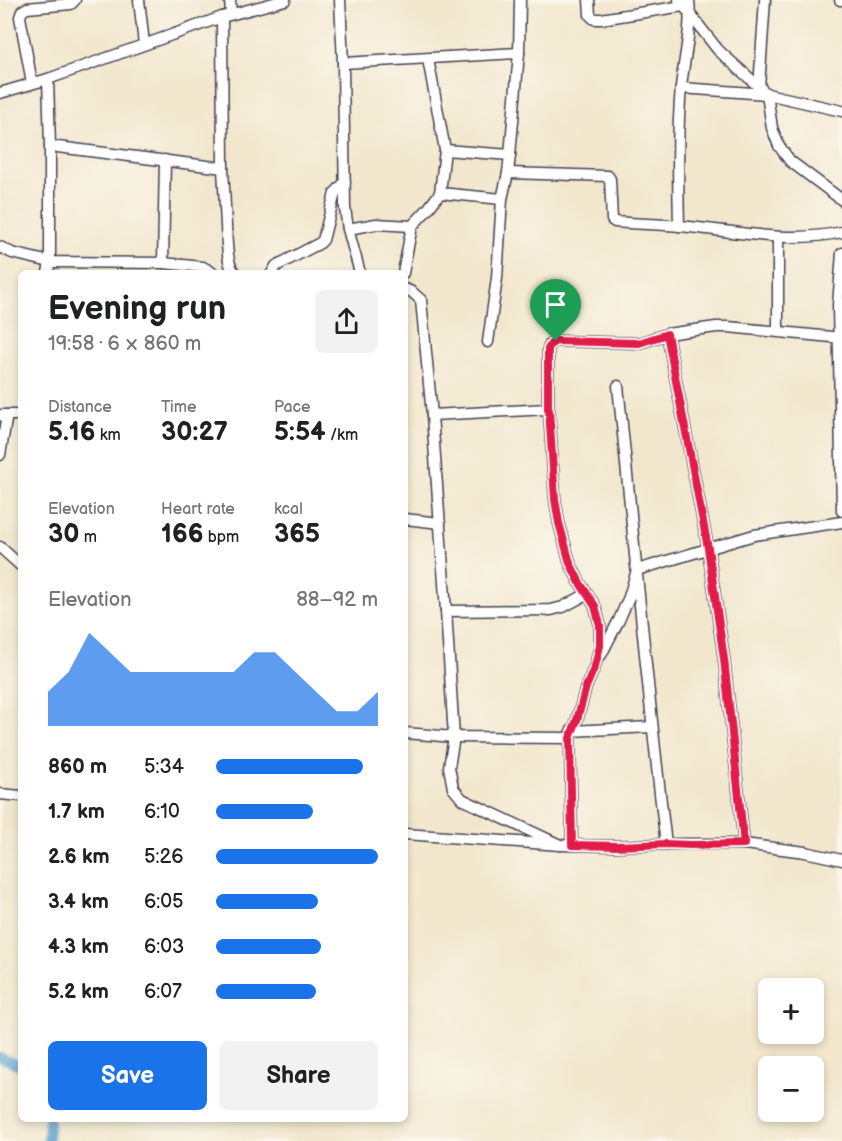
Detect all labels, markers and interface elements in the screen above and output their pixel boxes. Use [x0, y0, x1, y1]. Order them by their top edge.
pin [530, 279, 581, 341]
icon: arrive [539, 288, 572, 321]
text: Evening run [48, 289, 226, 329]
button: share [315, 290, 378, 353]
text: 19:58 · 6 × 860 m [48, 332, 201, 356]
text: Distance [48, 398, 112, 417]
text: Time [161, 398, 196, 417]
text: Pace [274, 398, 310, 417]
text: 5.16 [48, 417, 95, 448]
text: 30:27 [161, 417, 228, 448]
text: 5:54 [274, 417, 326, 448]
text: km [95, 426, 121, 445]
text: /km [326, 426, 358, 445]
text: Elevation [48, 500, 115, 519]
text: Heart rate [161, 500, 235, 519]
text: kcal [274, 500, 303, 519]
text: 30 [48, 519, 79, 550]
text: 166 [161, 519, 203, 550]
text: 365 [274, 519, 320, 550]
text: m [79, 528, 97, 547]
text: bpm [203, 528, 239, 547]
text: Elevation [48, 588, 131, 612]
text: 88–92 m [296, 588, 378, 612]
text: 860 m [48, 755, 107, 779]
text: 5:34 [144, 755, 184, 779]
text: 1.7 km [48, 800, 105, 824]
text: 6:10 [144, 800, 180, 824]
text: 2.6 km [48, 845, 109, 869]
text: 5:26 [144, 845, 184, 869]
text: 3.4 km [48, 890, 109, 914]
text: 6:05 [144, 890, 183, 914]
text: 4.3 km [48, 935, 109, 959]
text: 6:03 [144, 935, 184, 959]
map controls [758, 978, 824, 1122]
button: + [758, 978, 824, 1044]
text: 5.2 km [48, 980, 109, 1004]
text: 6:07 [144, 980, 182, 1004]
button: Save [48, 1041, 207, 1110]
button: Share [219, 1041, 378, 1110]
button: − [758, 1056, 824, 1122]

